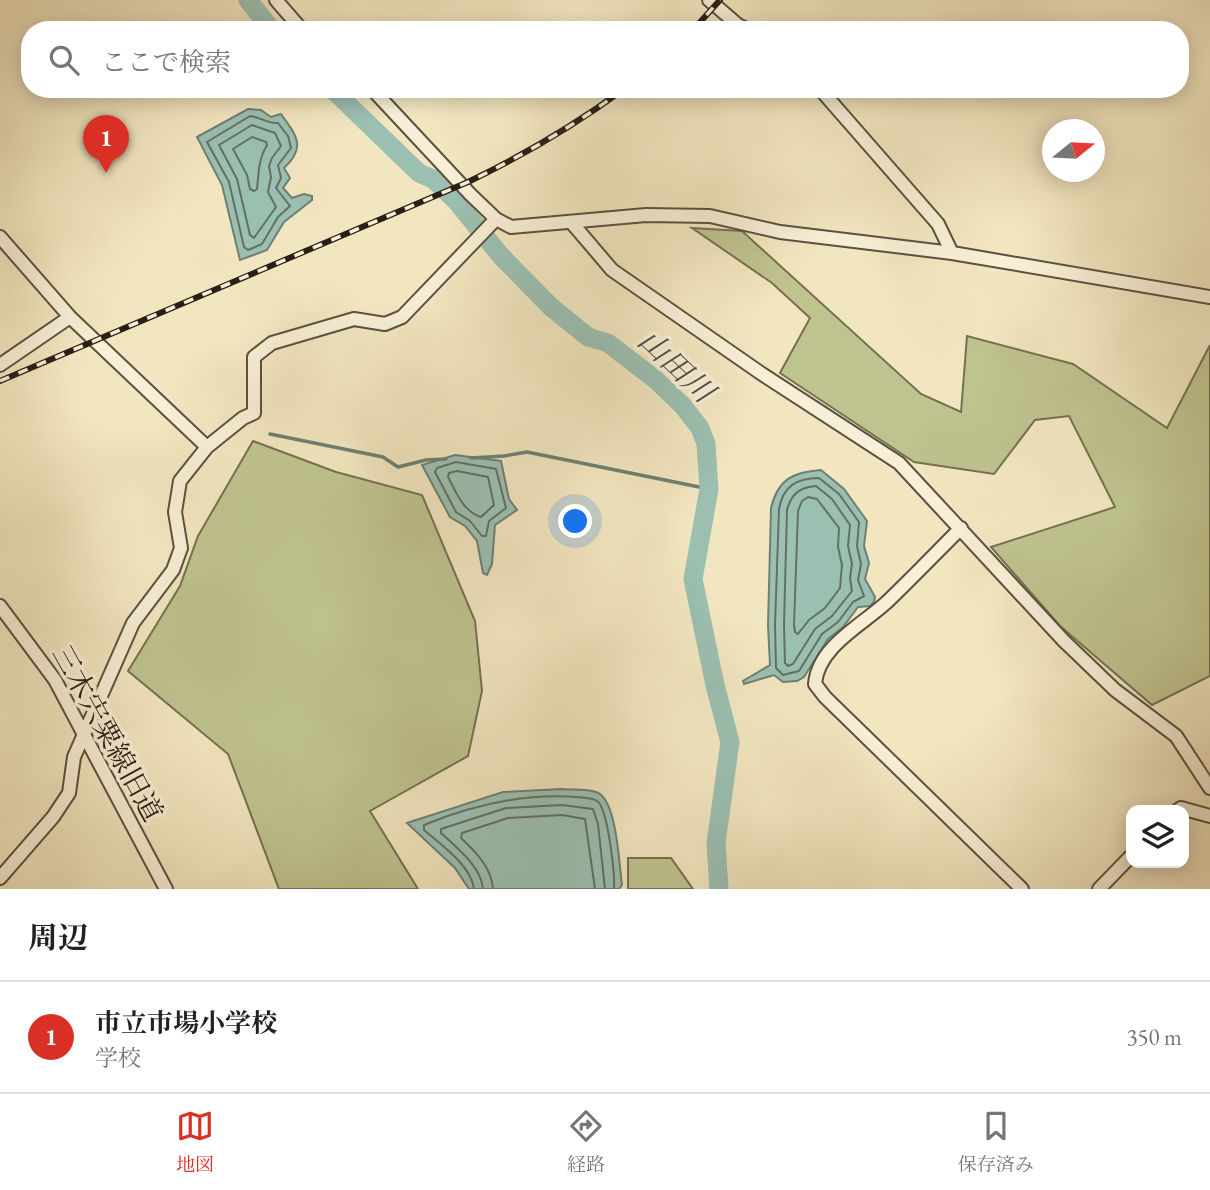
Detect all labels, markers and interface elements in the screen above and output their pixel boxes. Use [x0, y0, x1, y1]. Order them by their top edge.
search box [21, 21, 1189, 98]
icon: search [45, 41, 83, 79]
text: ここで検索 [101, 45, 231, 79]
pin: 1 [83, 115, 129, 173]
north arrow [1042, 119, 1105, 182]
water label: 山田川 [630, 321, 725, 413]
your location [558, 504, 592, 538]
street label: 三木宍粟線旧道 [45, 639, 171, 827]
map controls [1126, 805, 1189, 868]
button: layers [1126, 805, 1189, 868]
text: 周辺 [28, 918, 88, 957]
text: 市立市場小学校 [95, 1006, 277, 1040]
text: 1 [45, 1022, 57, 1052]
text: 350 m [1126, 1022, 1182, 1052]
text: 学校 [95, 1043, 141, 1073]
tab: 地図 [176, 1107, 214, 1177]
tab: 経路 [567, 1107, 605, 1177]
tab: 保存済み [958, 1107, 1034, 1177]

